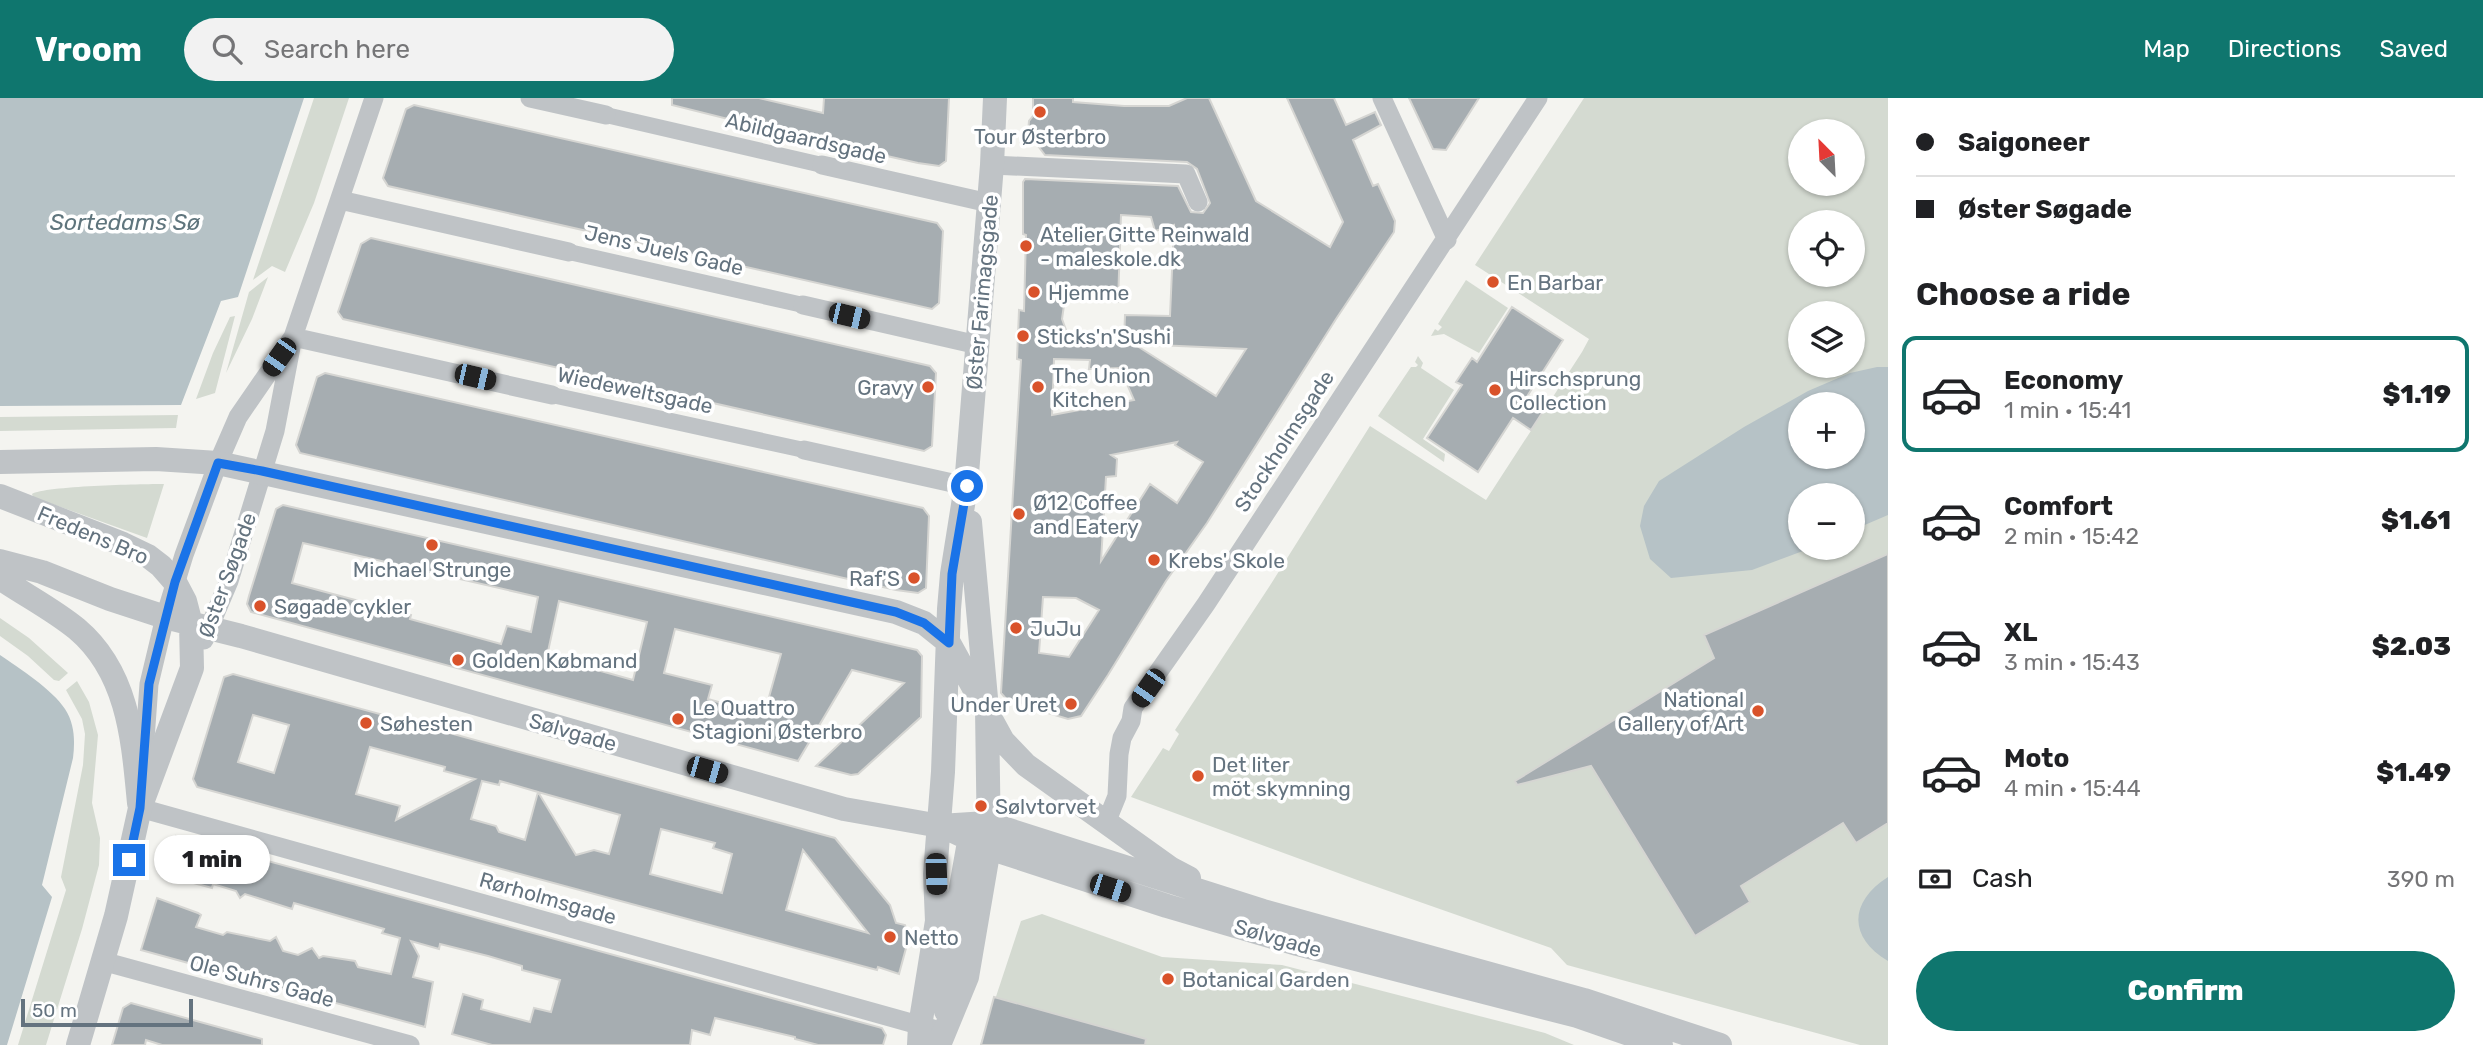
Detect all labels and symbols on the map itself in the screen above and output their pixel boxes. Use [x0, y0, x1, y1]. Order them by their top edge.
marker: Tour Østerbro [1032, 104, 1048, 120]
street label: Abildgaardsgade [723, 107, 889, 169]
north arrow [1788, 119, 1866, 196]
place label: Tour Østerbro [974, 124, 1106, 149]
street label: Øster Farimagsgade [961, 193, 1003, 391]
water label: Sortedams Sø [50, 208, 201, 236]
street label: Jens Juels Gade [582, 220, 746, 280]
place label: Atelier Gitte Reinwald - maleskole.dk [1040, 222, 1250, 271]
marker: Atelier Gitte Reinwald - maleskole.dk [1018, 238, 1034, 254]
place label: En Barbar [1507, 270, 1603, 295]
marker: En Barbar [1485, 274, 1501, 290]
place label: Hjemme [1048, 280, 1129, 305]
marker: Hjemme [1026, 284, 1042, 300]
car [827, 301, 872, 331]
place label: Sticks'n'Sushi [1037, 324, 1171, 349]
marker: Sticks'n'Sushi [1015, 328, 1031, 344]
car [259, 334, 300, 380]
street label: Wiedeweltsgade [555, 361, 715, 419]
car [453, 362, 498, 392]
place label: The Union Kitchen [1052, 363, 1151, 412]
street label: Stockholmsgade [1229, 366, 1339, 516]
place label: Hirschsprung Collection [1509, 366, 1641, 415]
place label: Gravy [857, 375, 914, 400]
marker: Gravy [920, 379, 936, 395]
marker: The Union Kitchen [1030, 379, 1046, 395]
marker: Hirschsprung Collection [1487, 382, 1503, 398]
route start [951, 470, 983, 502]
place label: Ø12 Coffee and Eatery [1033, 490, 1139, 539]
street label: Fredens Bro [34, 500, 152, 570]
marker: Ø12 Coffee and Eatery [1011, 506, 1027, 522]
street label: Øster Søgade [193, 509, 261, 641]
marker: Michael Strunge [424, 537, 440, 553]
place label: Krebs' Skole [1168, 548, 1285, 573]
marker: Krebs' Skole [1146, 552, 1162, 568]
place label: Michael Strunge [353, 557, 511, 582]
place label: Raf'S [849, 566, 900, 591]
marker: Raf'S [906, 570, 922, 586]
place label: Søgade cykler [274, 594, 411, 619]
marker: Søgade cykler [252, 598, 268, 614]
place label: JuJu [1030, 616, 1082, 641]
marker: JuJu [1008, 620, 1024, 636]
place label: Golden Købmand [472, 648, 638, 673]
marker: Golden Købmand [450, 652, 466, 668]
car [1128, 665, 1169, 711]
place label: National Gallery of Art [1618, 687, 1744, 736]
place label: Under Uret [950, 692, 1057, 717]
place label: Le Quattro Stagioni Østerbro [692, 695, 863, 744]
marker: Under Uret [1063, 696, 1079, 712]
marker: National Gallery of Art [1750, 703, 1766, 719]
street label: Sølvgade [526, 708, 620, 756]
place label: Søhesten [380, 711, 473, 736]
marker: Le Quattro Stagioni Østerbro [670, 711, 686, 727]
marker: Søhesten [358, 715, 374, 731]
place label: Det liter möt skymning [1212, 752, 1351, 801]
car [684, 754, 731, 786]
marker: Det liter möt skymning [1190, 768, 1206, 784]
place label: Sølvtorvet [995, 794, 1096, 819]
marker: Sølvtorvet [973, 798, 989, 814]
callout: 1 min [154, 836, 269, 884]
route end [113, 844, 145, 876]
car [925, 853, 948, 895]
street label: Rørholmsgade [477, 867, 619, 929]
car [1087, 872, 1134, 904]
street label: Sølvgade [1231, 914, 1325, 962]
place label: Netto [904, 925, 959, 950]
marker: Netto [882, 929, 898, 945]
street label: Ole Suhrs Gade [187, 950, 337, 1012]
place label: Botanical Garden [1182, 967, 1350, 992]
marker: Botanical Garden [1160, 971, 1176, 987]
scale bar [21, 996, 192, 1028]

